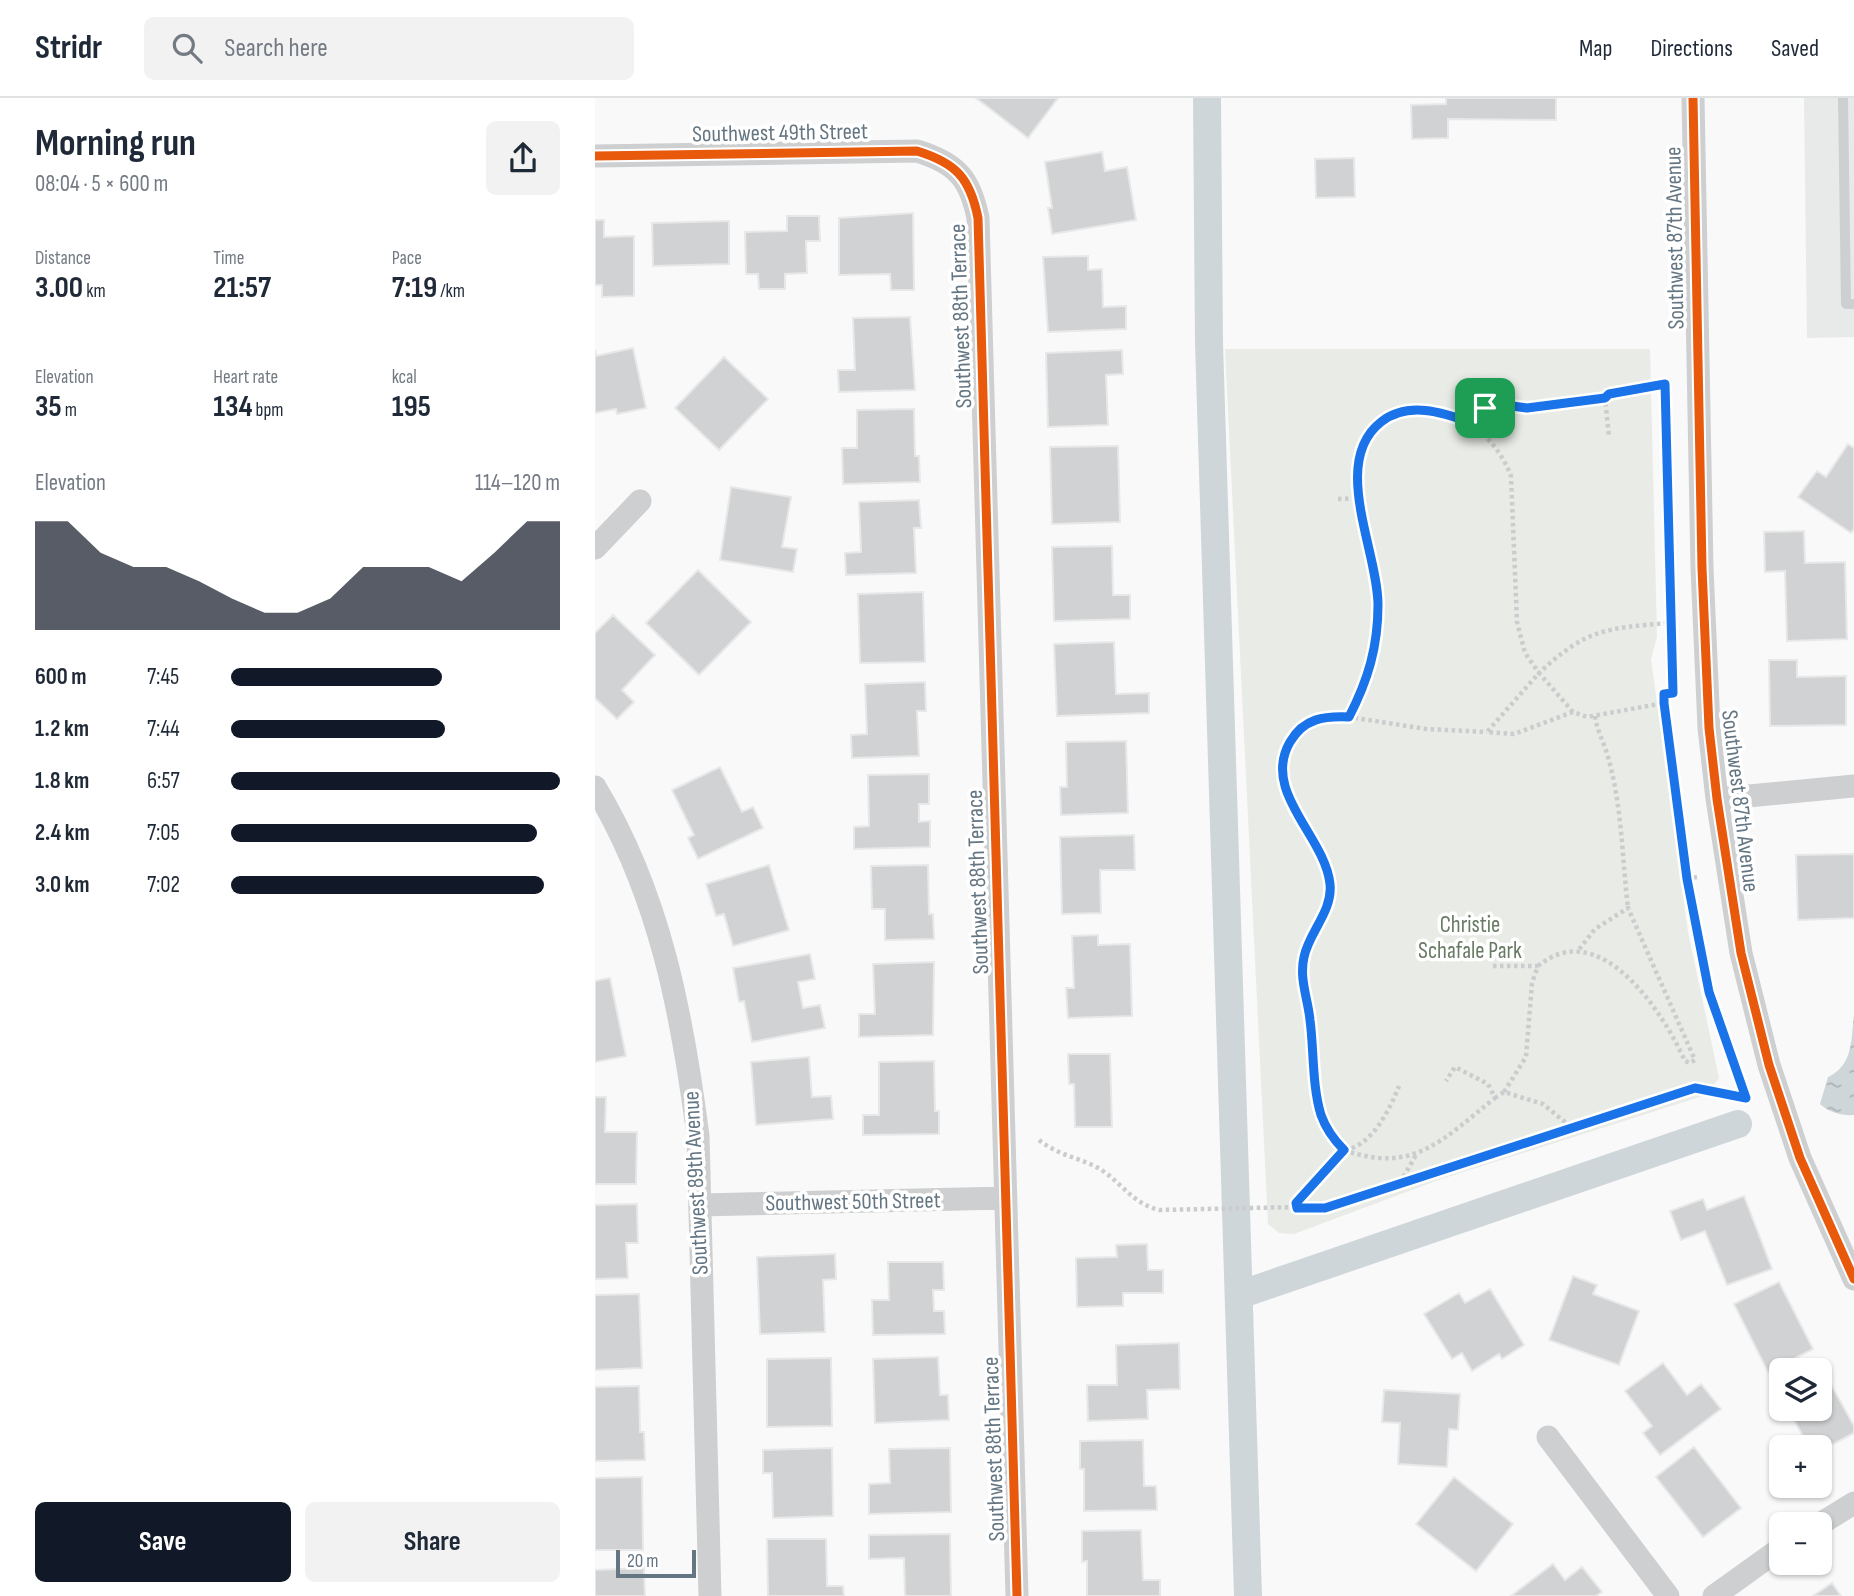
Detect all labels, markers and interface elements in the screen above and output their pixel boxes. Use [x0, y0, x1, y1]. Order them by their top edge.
search box [144, 17, 634, 80]
text: Stridr [35, 28, 102, 68]
icon: search [168, 29, 206, 67]
text: Search here [224, 33, 328, 64]
text: Map [1579, 34, 1612, 63]
text: Directions [1650, 34, 1733, 63]
text: Saved [1771, 34, 1819, 63]
street label: Southwest 49th Street [692, 117, 868, 149]
text: Morning run [35, 121, 196, 166]
button: share [486, 121, 560, 195]
street label: Southwest 87th Avenue [1659, 146, 1691, 330]
text: 08:04 · 5 × 600 m [35, 170, 168, 198]
street label: Southwest 88th Terrace [944, 223, 978, 409]
text: Distance [35, 247, 91, 270]
text: Time [213, 247, 244, 270]
text: Pace [392, 247, 422, 270]
text: 3.00 [35, 270, 83, 306]
text: 21:57 [213, 270, 271, 306]
text: 7:19 [392, 270, 437, 306]
text: km [83, 280, 106, 303]
text: /km [437, 280, 465, 303]
text: Elevation [35, 366, 94, 389]
text: Heart rate [213, 366, 278, 389]
text: kcal [392, 366, 417, 389]
pin [1455, 378, 1515, 438]
text: 35 [35, 389, 62, 425]
text: 134 [213, 389, 253, 425]
text: 195 [392, 389, 431, 425]
icon: arrive [1466, 389, 1504, 427]
text: m [62, 399, 77, 422]
text: bpm [253, 399, 284, 422]
text: Elevation [35, 469, 106, 497]
text: 114–120 m [475, 469, 560, 497]
text: 600 m [35, 663, 87, 691]
text: 7:45 [147, 663, 179, 691]
street label: Southwest 87th Avenue [1715, 708, 1765, 894]
text: 1.2 km [35, 715, 89, 743]
text: 7:44 [147, 715, 180, 743]
text: 1.8 km [35, 767, 89, 795]
text: 6:57 [147, 767, 180, 795]
street label: Southwest 88th Terrace [961, 789, 995, 975]
text: 2.4 km [35, 819, 90, 847]
text: 7:05 [147, 819, 180, 847]
text: 3.0 km [35, 871, 90, 899]
text: 7:02 [147, 871, 180, 899]
park label: Christie Schafale Park [1418, 911, 1522, 965]
street label: Southwest 89th Avenue [677, 1090, 715, 1276]
street label: Southwest 50th Street [765, 1186, 941, 1218]
street label: Southwest 88th Terrace [977, 1356, 1011, 1542]
map controls [1769, 1358, 1832, 1575]
button: layers [1769, 1358, 1832, 1421]
button: + [1769, 1435, 1832, 1498]
button: Save [35, 1502, 291, 1582]
button: Share [305, 1502, 560, 1582]
button: − [1769, 1512, 1832, 1575]
scale bar [616, 1547, 697, 1579]
text: 20 m [627, 1550, 659, 1573]

